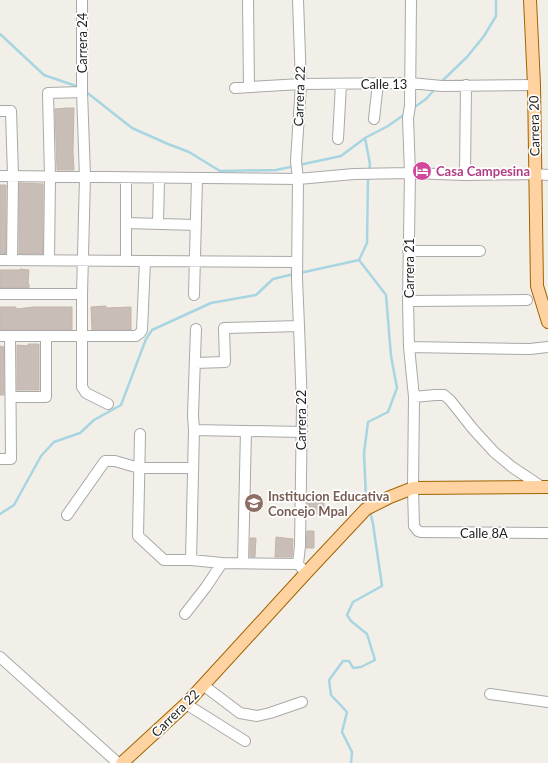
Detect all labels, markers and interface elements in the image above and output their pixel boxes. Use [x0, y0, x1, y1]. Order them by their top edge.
street label: Carrera 24 [74, 12, 90, 73]
street label: Carrera 22 [290, 65, 308, 127]
street label: Calle 13 [361, 76, 407, 92]
street label: Carrera 20 [525, 95, 543, 156]
hotel icon: Casa Campesina [411, 160, 433, 182]
place label: Casa Campesina [436, 163, 530, 179]
street label: Carrera 21 [401, 238, 417, 298]
street label: Carrera 22 [293, 390, 309, 450]
place label: Institucion Educativa Concejo Mpal [268, 488, 389, 519]
school or university icon: Institucion Educativa Concejo Mpal [243, 492, 265, 514]
street label: Calle 8A [460, 525, 508, 541]
street label: Carrera 22 [148, 686, 202, 740]

